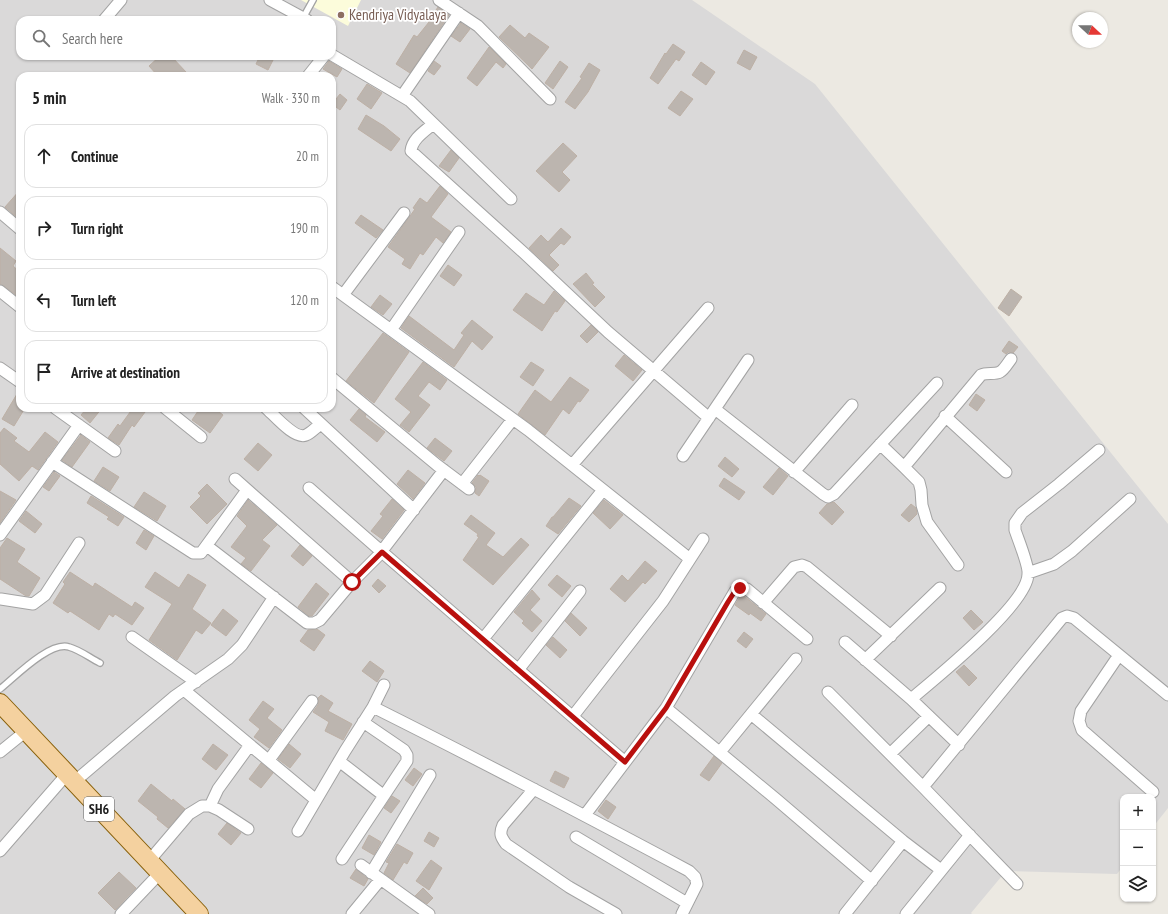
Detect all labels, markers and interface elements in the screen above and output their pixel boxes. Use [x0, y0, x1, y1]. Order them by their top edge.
place label: Kendriya Vidyalaya [349, 5, 446, 24]
marker: Kendriya Vidyalaya [336, 10, 346, 20]
north arrow [1072, 12, 1108, 48]
search box [16, 16, 336, 60]
icon: search [30, 27, 52, 49]
text: Search here [62, 29, 123, 48]
text: 5 min [32, 87, 66, 109]
text: Walk · 330 m [262, 90, 320, 107]
icon: ahead [33, 145, 55, 167]
text: Continue [71, 147, 118, 166]
text: 20 m [296, 148, 319, 165]
icon: right [33, 217, 55, 239]
text: Turn right [71, 219, 123, 238]
text: 190 m [290, 220, 319, 237]
icon: left [33, 289, 55, 311]
text: Turn left [71, 291, 116, 310]
text: 120 m [290, 292, 319, 309]
icon: arrive [33, 361, 55, 383]
text: Arrive at destination [71, 363, 180, 382]
route start [343, 573, 361, 591]
route end [731, 579, 749, 597]
map controls [1120, 794, 1156, 902]
button: + [1120, 794, 1156, 830]
road number: SH6 [84, 797, 114, 821]
button: − [1120, 830, 1156, 866]
button: layers [1120, 866, 1156, 902]

